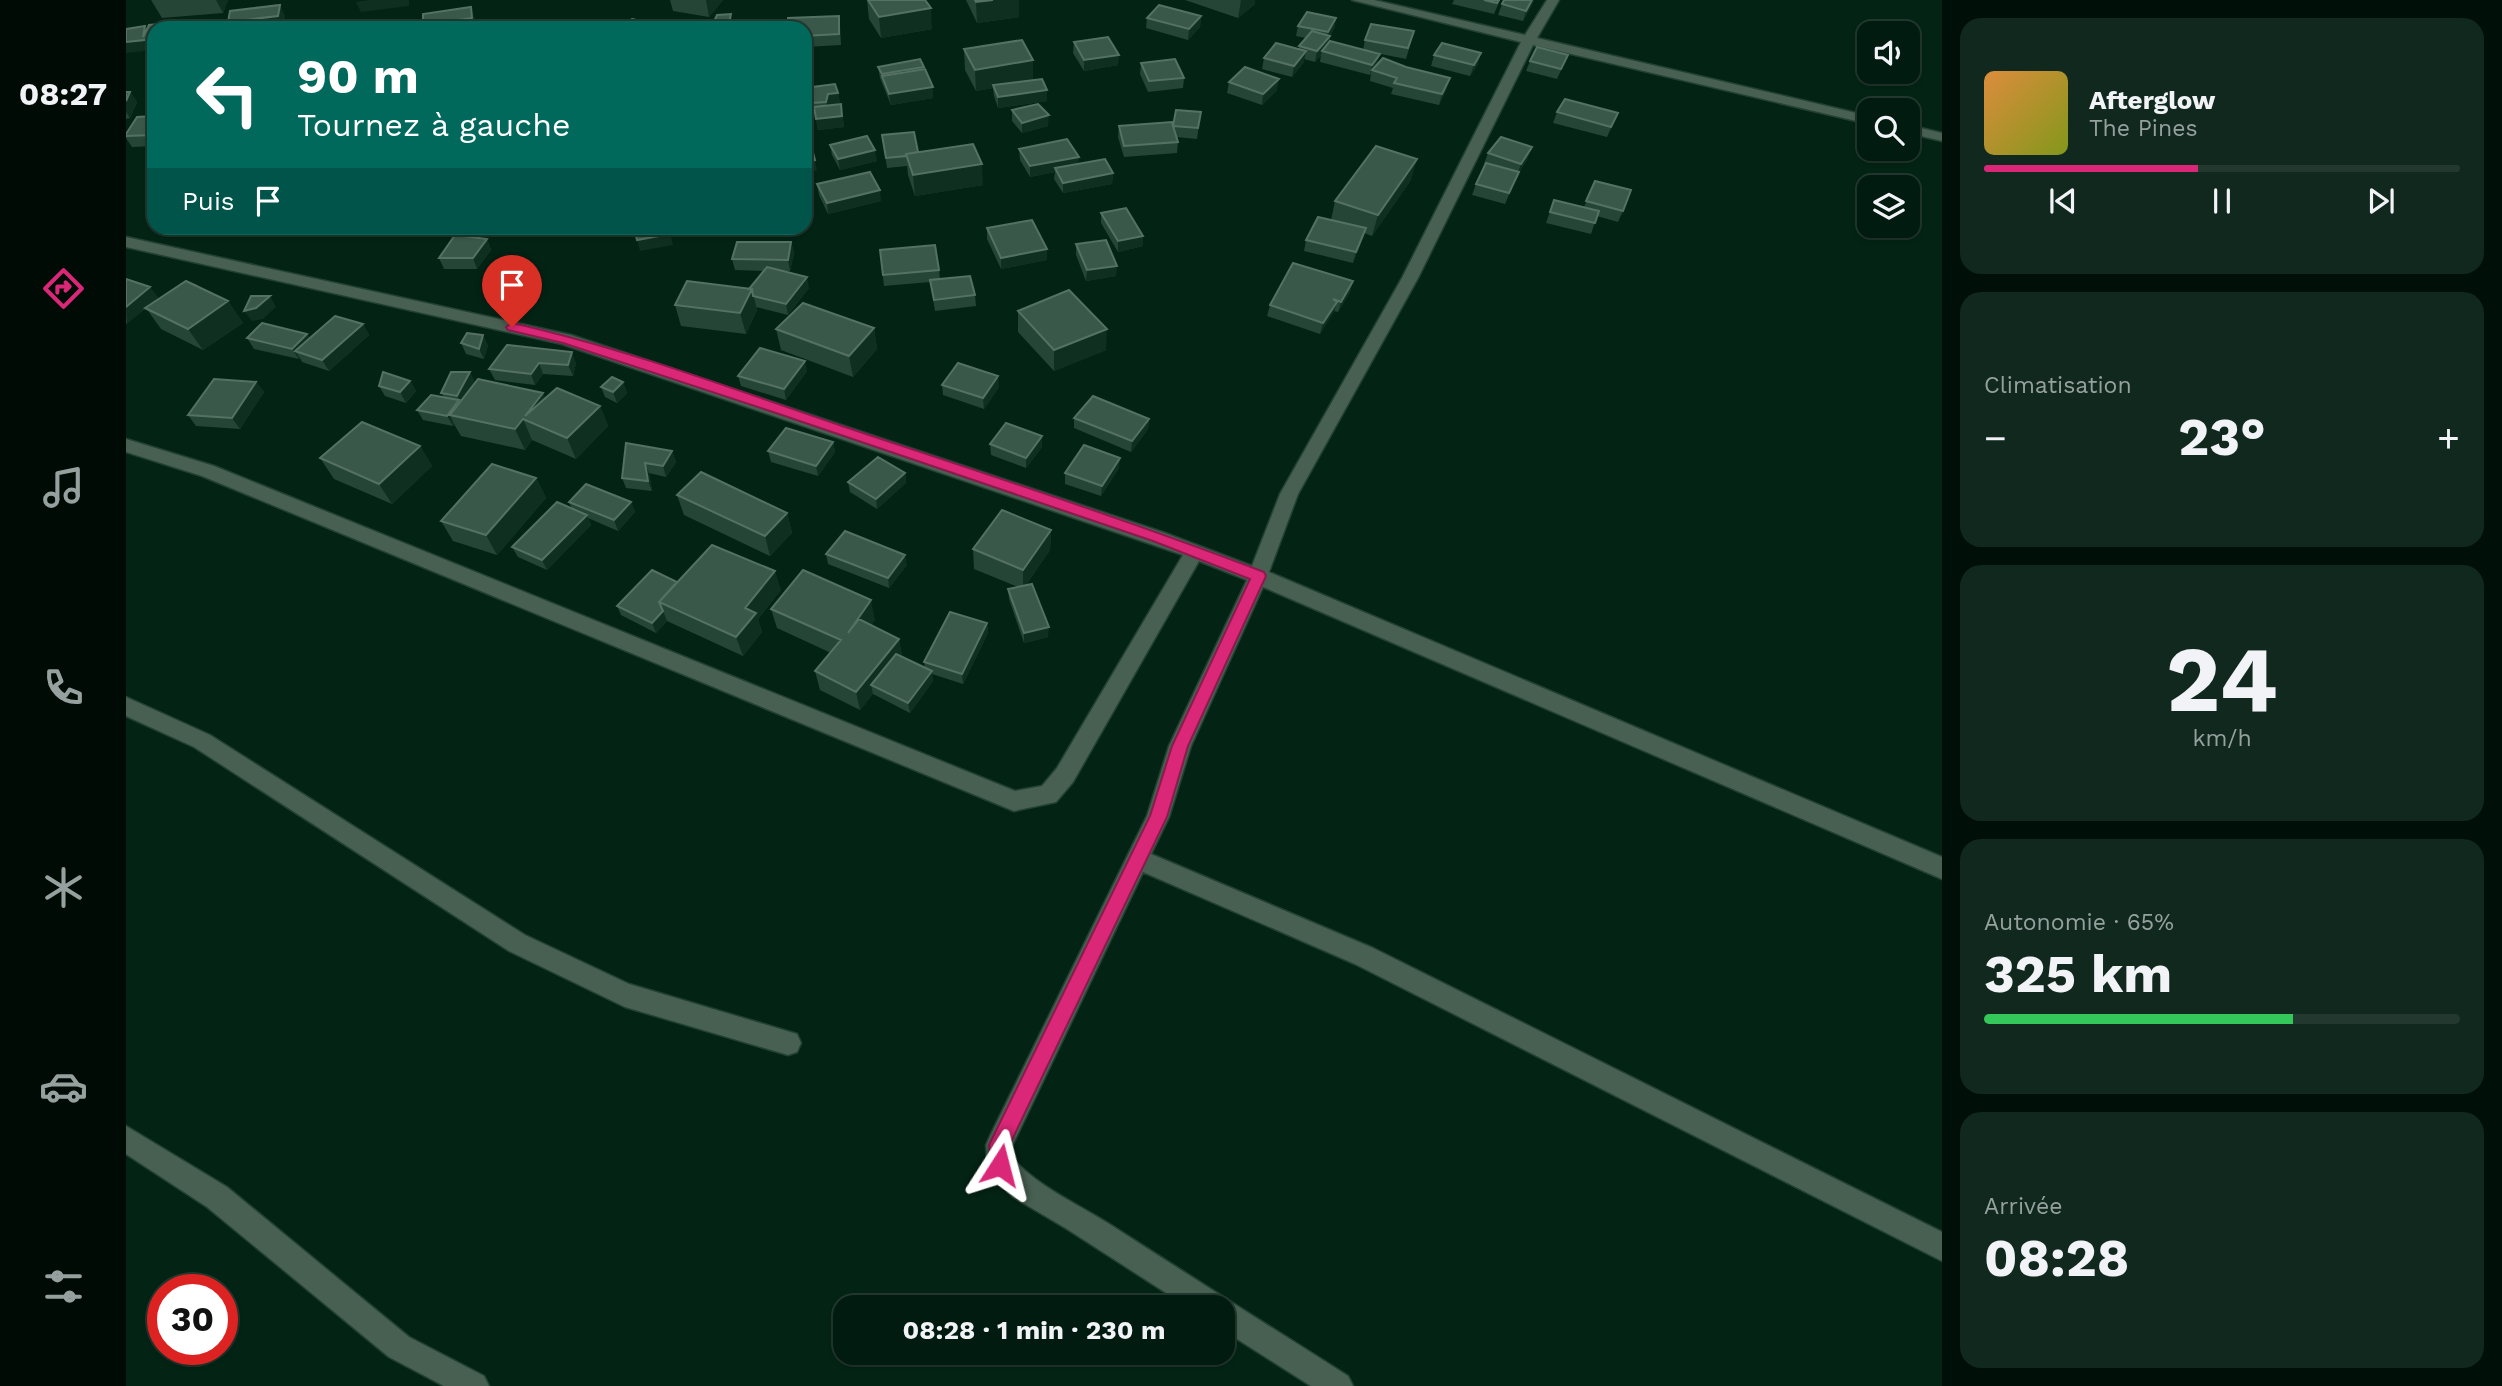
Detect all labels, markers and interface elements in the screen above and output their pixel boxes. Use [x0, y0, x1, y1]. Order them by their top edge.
map controls [1857, 21, 1920, 238]
button: sound [1857, 21, 1920, 84]
text: 90 m [297, 47, 419, 105]
icon: left [182, 49, 273, 140]
text: 08:27 [19, 75, 107, 113]
text: Afterglow [2089, 85, 2215, 115]
button: search [1857, 98, 1920, 161]
text: Tournez à gauche [297, 106, 570, 144]
text: The Pines [2089, 115, 2198, 142]
button: layers [1857, 175, 1920, 238]
icon: arrive [249, 182, 287, 220]
icon: previous [2044, 182, 2082, 220]
icon: pause [2203, 182, 2241, 220]
icon: next [2362, 182, 2400, 220]
text: Puis [182, 186, 235, 216]
pin [482, 255, 542, 327]
icon: directions [39, 264, 88, 313]
icon: arrive [493, 266, 531, 304]
text: Climatisation [1984, 372, 2132, 399]
text: 23° [2178, 407, 2266, 468]
text: − [1984, 416, 2007, 460]
text: + [2437, 416, 2460, 460]
icon: music [39, 463, 88, 512]
text: 24 [2166, 626, 2278, 733]
icon: phone [39, 663, 88, 712]
text: km/h [2192, 725, 2252, 752]
icon: climate [39, 863, 88, 912]
text: Autonomie · 65% [1984, 909, 2174, 936]
text: 325 km [1984, 944, 2172, 1005]
icon: car [39, 1062, 88, 1111]
position arrow [963, 1128, 1037, 1202]
text: Arrivée [1984, 1193, 2063, 1220]
text: 08:28 [1984, 1228, 2129, 1289]
icon: filters [39, 1262, 88, 1311]
speed limit sign: 30 [147, 1274, 238, 1365]
text: 08:28 · 1 min · 230 m [903, 1315, 1165, 1345]

